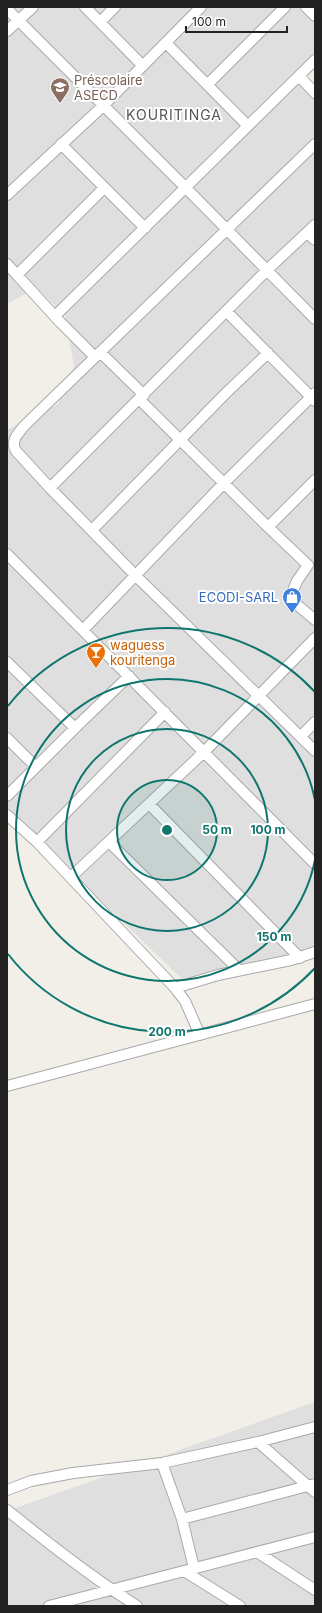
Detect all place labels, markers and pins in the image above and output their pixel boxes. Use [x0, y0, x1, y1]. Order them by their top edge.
place label: Préscolaire ASECD [74, 72, 143, 103]
school or university icon: Préscolaire ASECD [49, 76, 71, 104]
shop icon: ECODI-SARL [281, 586, 303, 614]
place label: ECODI-SARL [199, 589, 278, 605]
place label: waguess kouritenga [110, 637, 175, 668]
bar icon: waguess kouritenga [85, 641, 107, 669]
centre of rings [160, 823, 174, 837]

